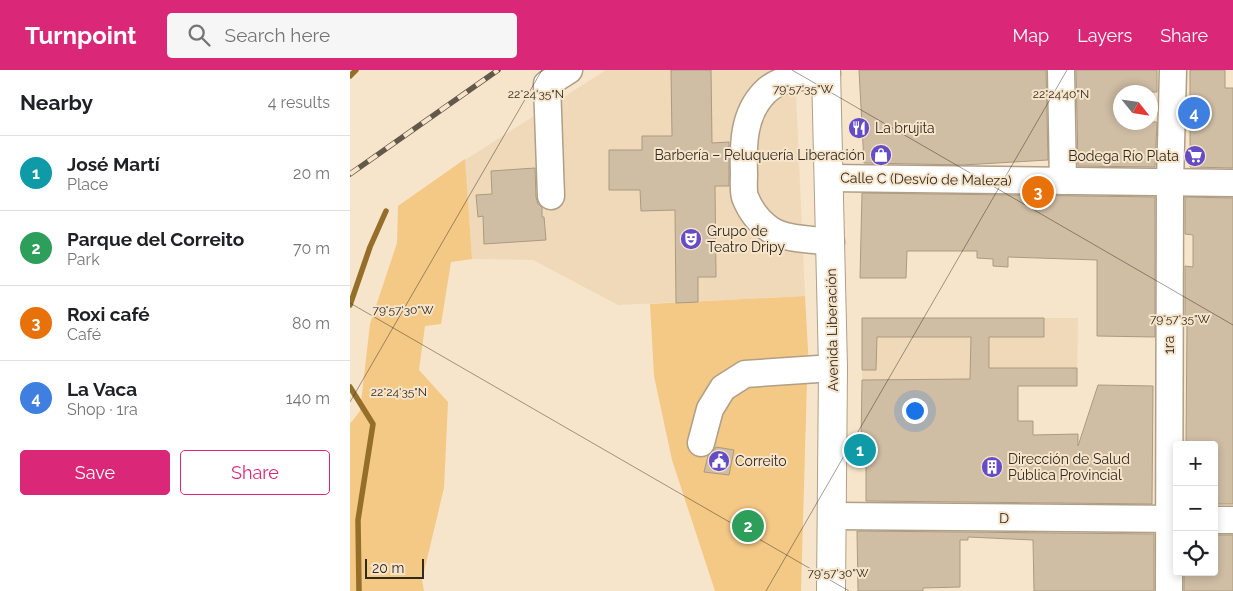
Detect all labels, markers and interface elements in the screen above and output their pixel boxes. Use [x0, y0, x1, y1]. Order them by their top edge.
search box [167, 13, 517, 58]
text: Turnpoint [25, 21, 137, 50]
icon: search [185, 21, 213, 49]
text: Search here [225, 24, 330, 46]
text: Map [1013, 25, 1049, 46]
text: Layers [1077, 25, 1132, 46]
text: Share [1160, 25, 1208, 46]
text: 79°57'35"W [773, 82, 834, 96]
north arrow [1113, 85, 1158, 130]
text: 22°24'35"N [508, 87, 564, 101]
text: 22°24'40"N [1033, 87, 1089, 101]
text: Nearby [20, 90, 93, 115]
text: 4 results [268, 93, 330, 112]
pin: 4 [1178, 94, 1210, 132]
restaurant icon: La brujita [847, 116, 871, 140]
place label: La brujita [875, 120, 935, 136]
shop icon: Barbería – Peluquería Liberación [869, 143, 893, 167]
supermarket icon: Bodega Río Plata [1183, 144, 1207, 168]
place label: Barbería – Peluquería Liberación [654, 147, 865, 163]
place label: Bodega Río Plata [1068, 148, 1179, 164]
text: José Martí [67, 153, 160, 175]
text: 1 [32, 164, 40, 183]
text: 20 m [293, 164, 330, 183]
street label: Calle C (Desvío de Maleza) [840, 170, 1012, 188]
pin: 3 [1022, 173, 1054, 211]
text: Place [67, 175, 108, 194]
place label: Grupo de Teatro Dripy [707, 223, 785, 255]
theatre icon: Grupo de Teatro Dripy [679, 227, 703, 251]
text: Parque del Correito [67, 228, 244, 250]
text: 2 [31, 239, 41, 258]
text: 70 m [293, 239, 330, 258]
text: Park [67, 250, 100, 269]
street label: Avenida Liberación [823, 268, 841, 392]
text: Roxi café [67, 303, 150, 325]
text: 79°57'30"W [373, 303, 434, 317]
text: 79°57'35"W [1150, 312, 1211, 326]
text: 3 [32, 314, 40, 333]
text: 80 m [292, 314, 330, 333]
text: Café [67, 325, 101, 344]
street label: 1ra [1161, 336, 1177, 354]
text: La Vaca [67, 378, 137, 400]
text: 22°24'35"N [371, 385, 427, 399]
text: 4 [31, 389, 41, 408]
text: 140 m [286, 389, 330, 408]
your location [902, 398, 928, 424]
text: Shop · 1ra [67, 400, 138, 419]
pin: 1 [844, 431, 876, 469]
map controls [1173, 441, 1218, 576]
button: + [1173, 441, 1218, 486]
public building icon: Correito [707, 449, 731, 473]
button: Save [20, 450, 170, 495]
button: Share [180, 450, 330, 495]
place label: Dirección de Salud Pública Provincial [1008, 451, 1130, 483]
place label: Correito [735, 453, 787, 469]
building icon: Dirección de Salud Pública Provincial [980, 455, 1004, 479]
button: − [1173, 486, 1218, 531]
pin: 2 [732, 507, 764, 545]
street label: D [999, 510, 1009, 526]
button: locate [1173, 531, 1218, 576]
scale bar [365, 556, 424, 579]
text: 20 m [372, 560, 404, 576]
text: 79°57'30"W [808, 566, 869, 580]

